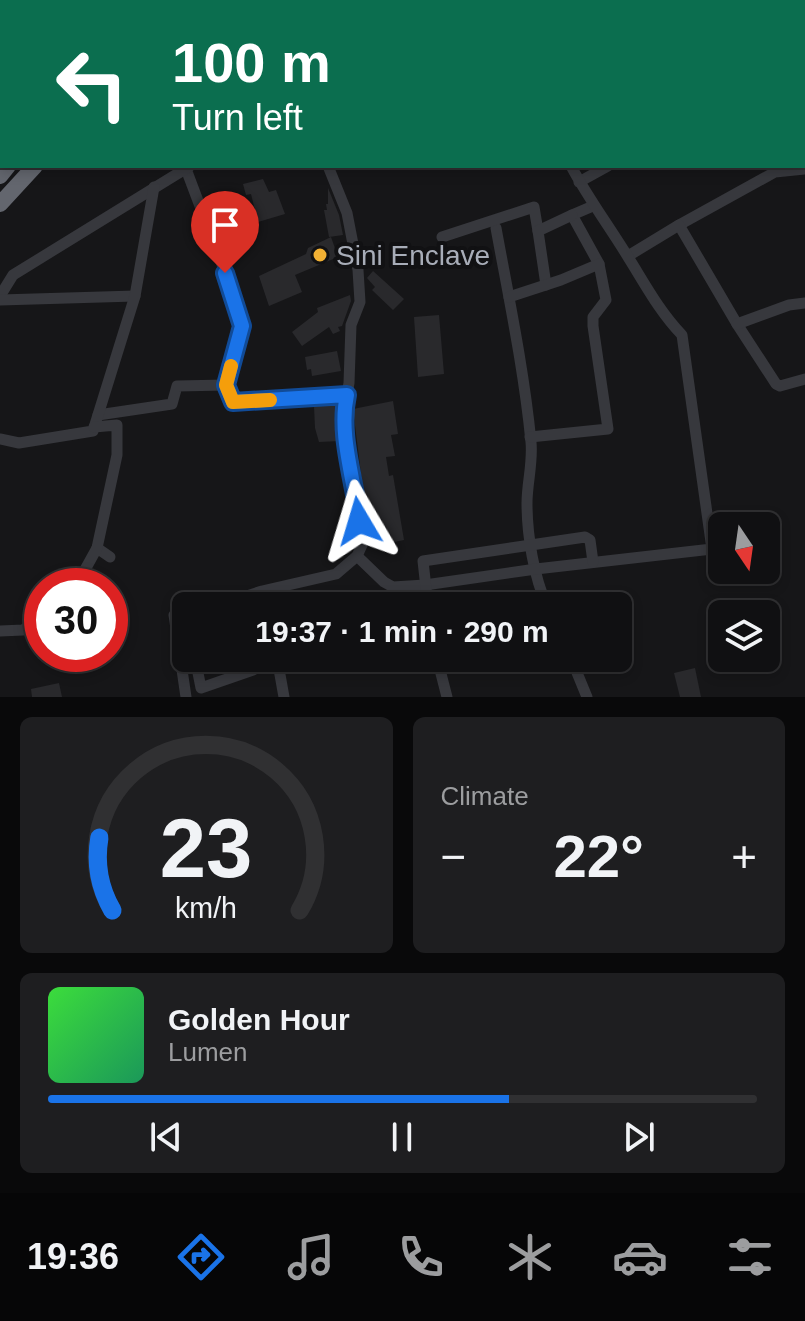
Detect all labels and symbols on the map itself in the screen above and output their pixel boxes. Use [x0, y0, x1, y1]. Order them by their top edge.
pin [191, 191, 259, 273]
place label: Sini Enclave [336, 240, 490, 271]
marker: Sini Enclave [311, 246, 329, 264]
position arrow [317, 479, 401, 563]
north arrow [708, 512, 780, 584]
speed limit sign: 30 [24, 568, 128, 672]

